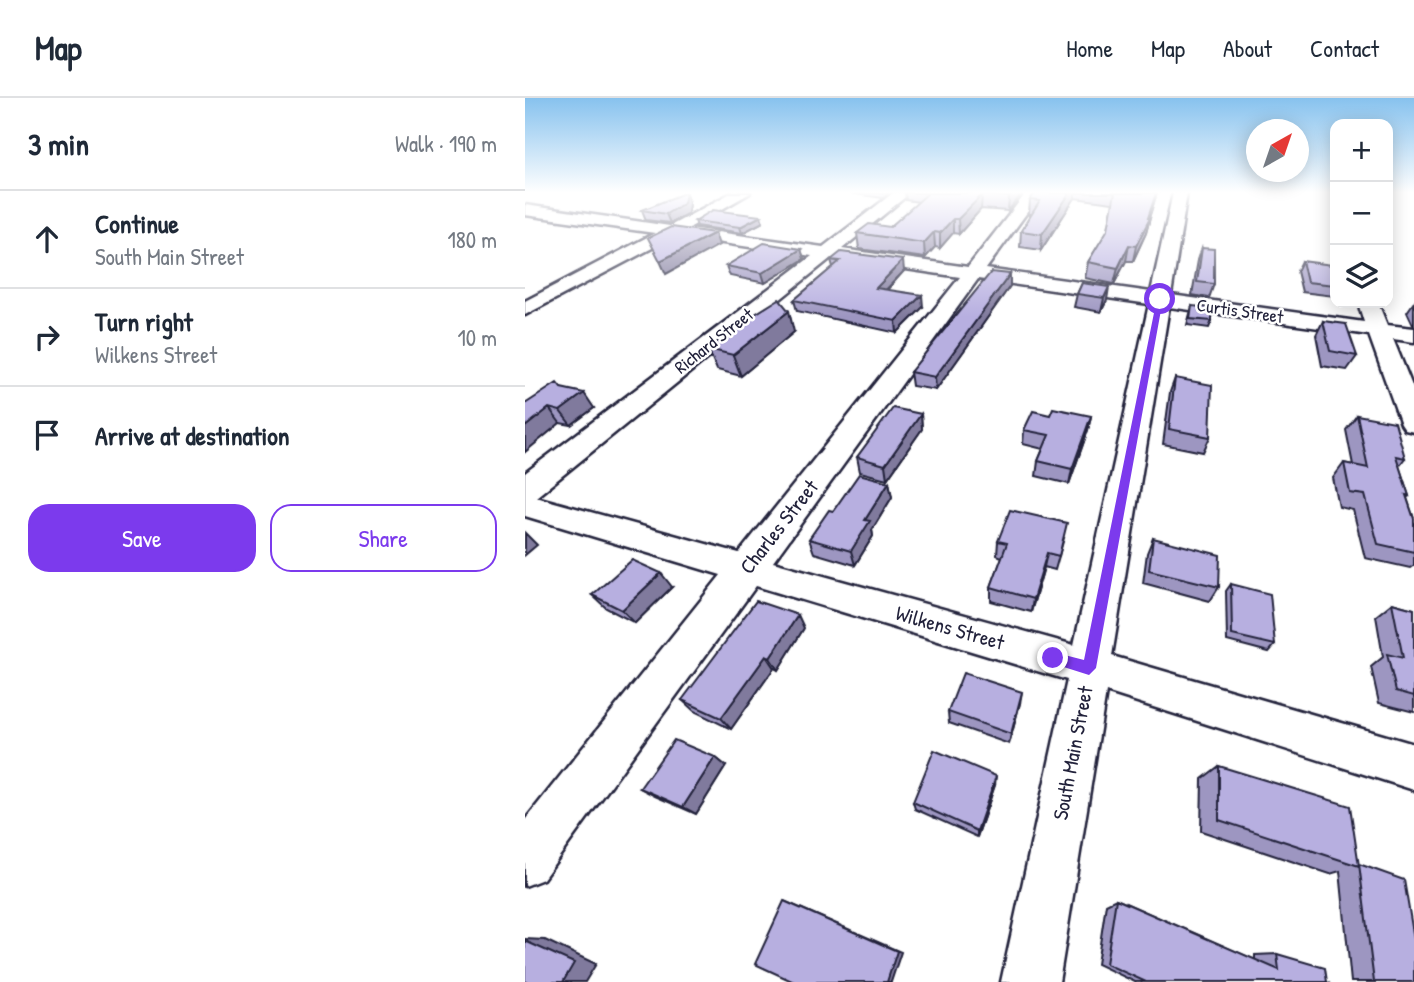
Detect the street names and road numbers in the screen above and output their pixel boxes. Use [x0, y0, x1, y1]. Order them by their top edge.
street label: Curtis Street [1195, 292, 1286, 329]
street label: Richard Street [669, 301, 759, 379]
street label: Charles Street [733, 473, 825, 580]
street label: Wilkens Street [893, 598, 1009, 657]
street label: South Main Street [1045, 683, 1100, 822]

